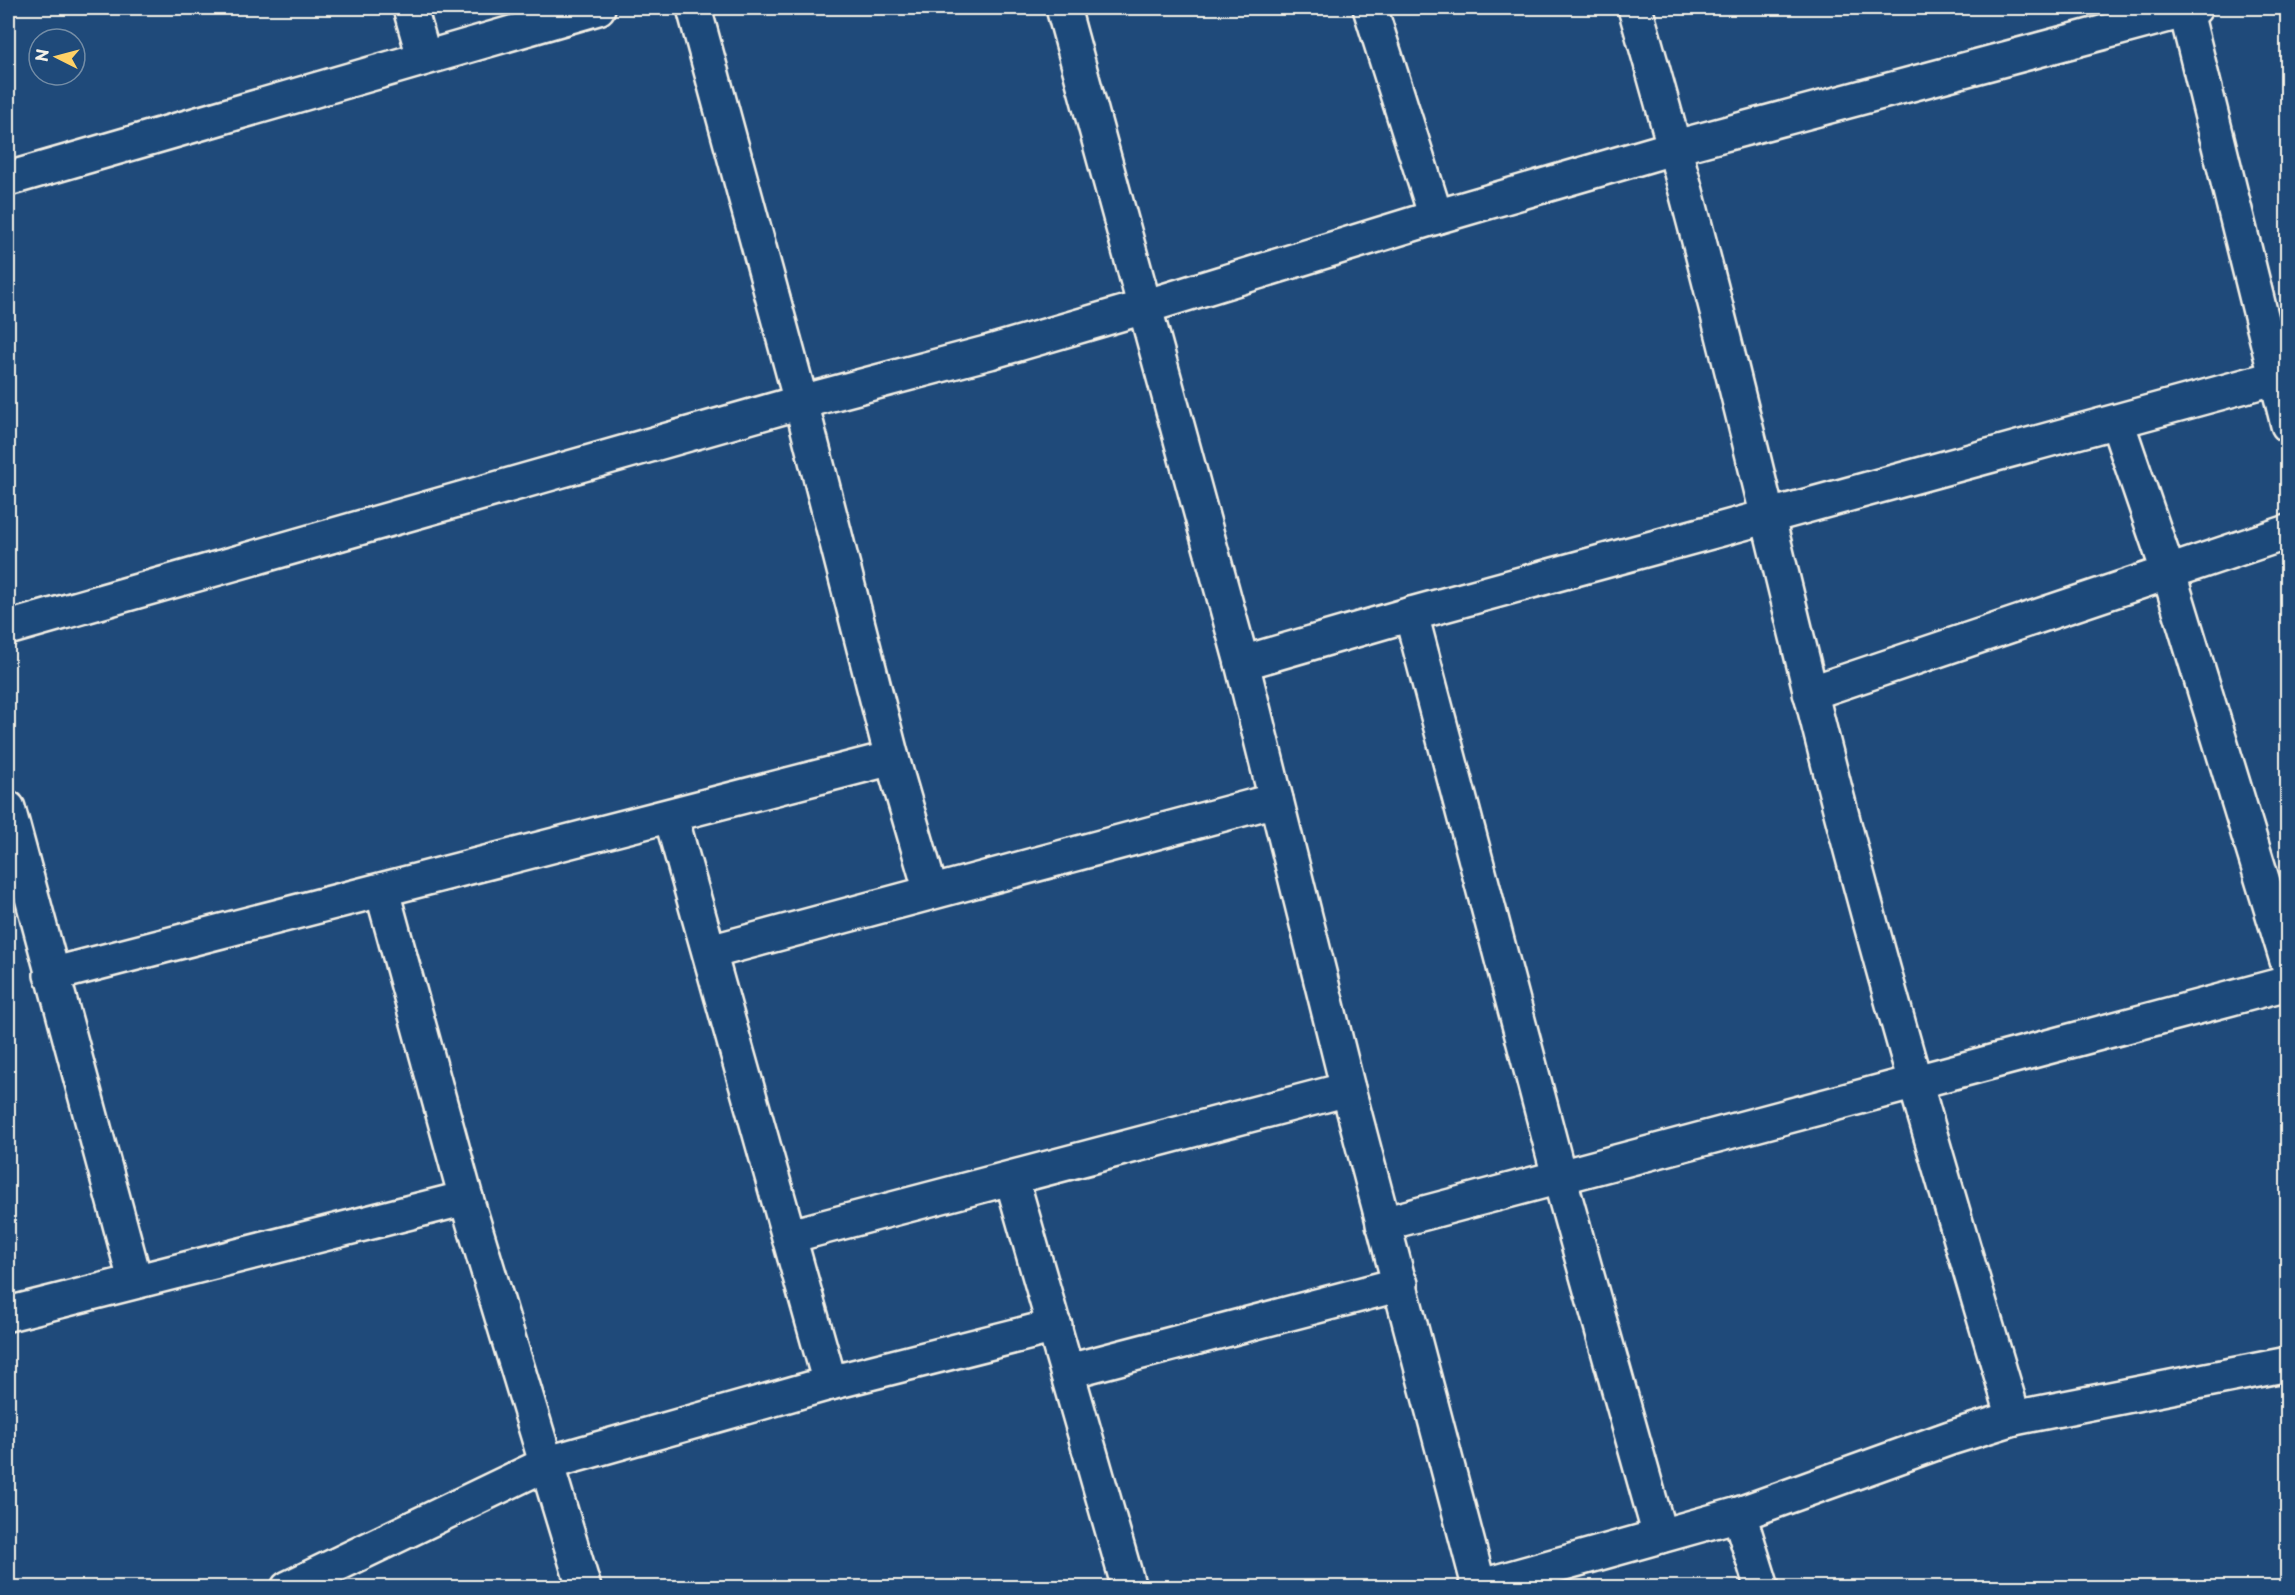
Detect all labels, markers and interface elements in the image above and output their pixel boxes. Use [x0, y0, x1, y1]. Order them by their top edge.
north arrow [27, 27, 87, 87]
text: N [28, 48, 54, 63]

